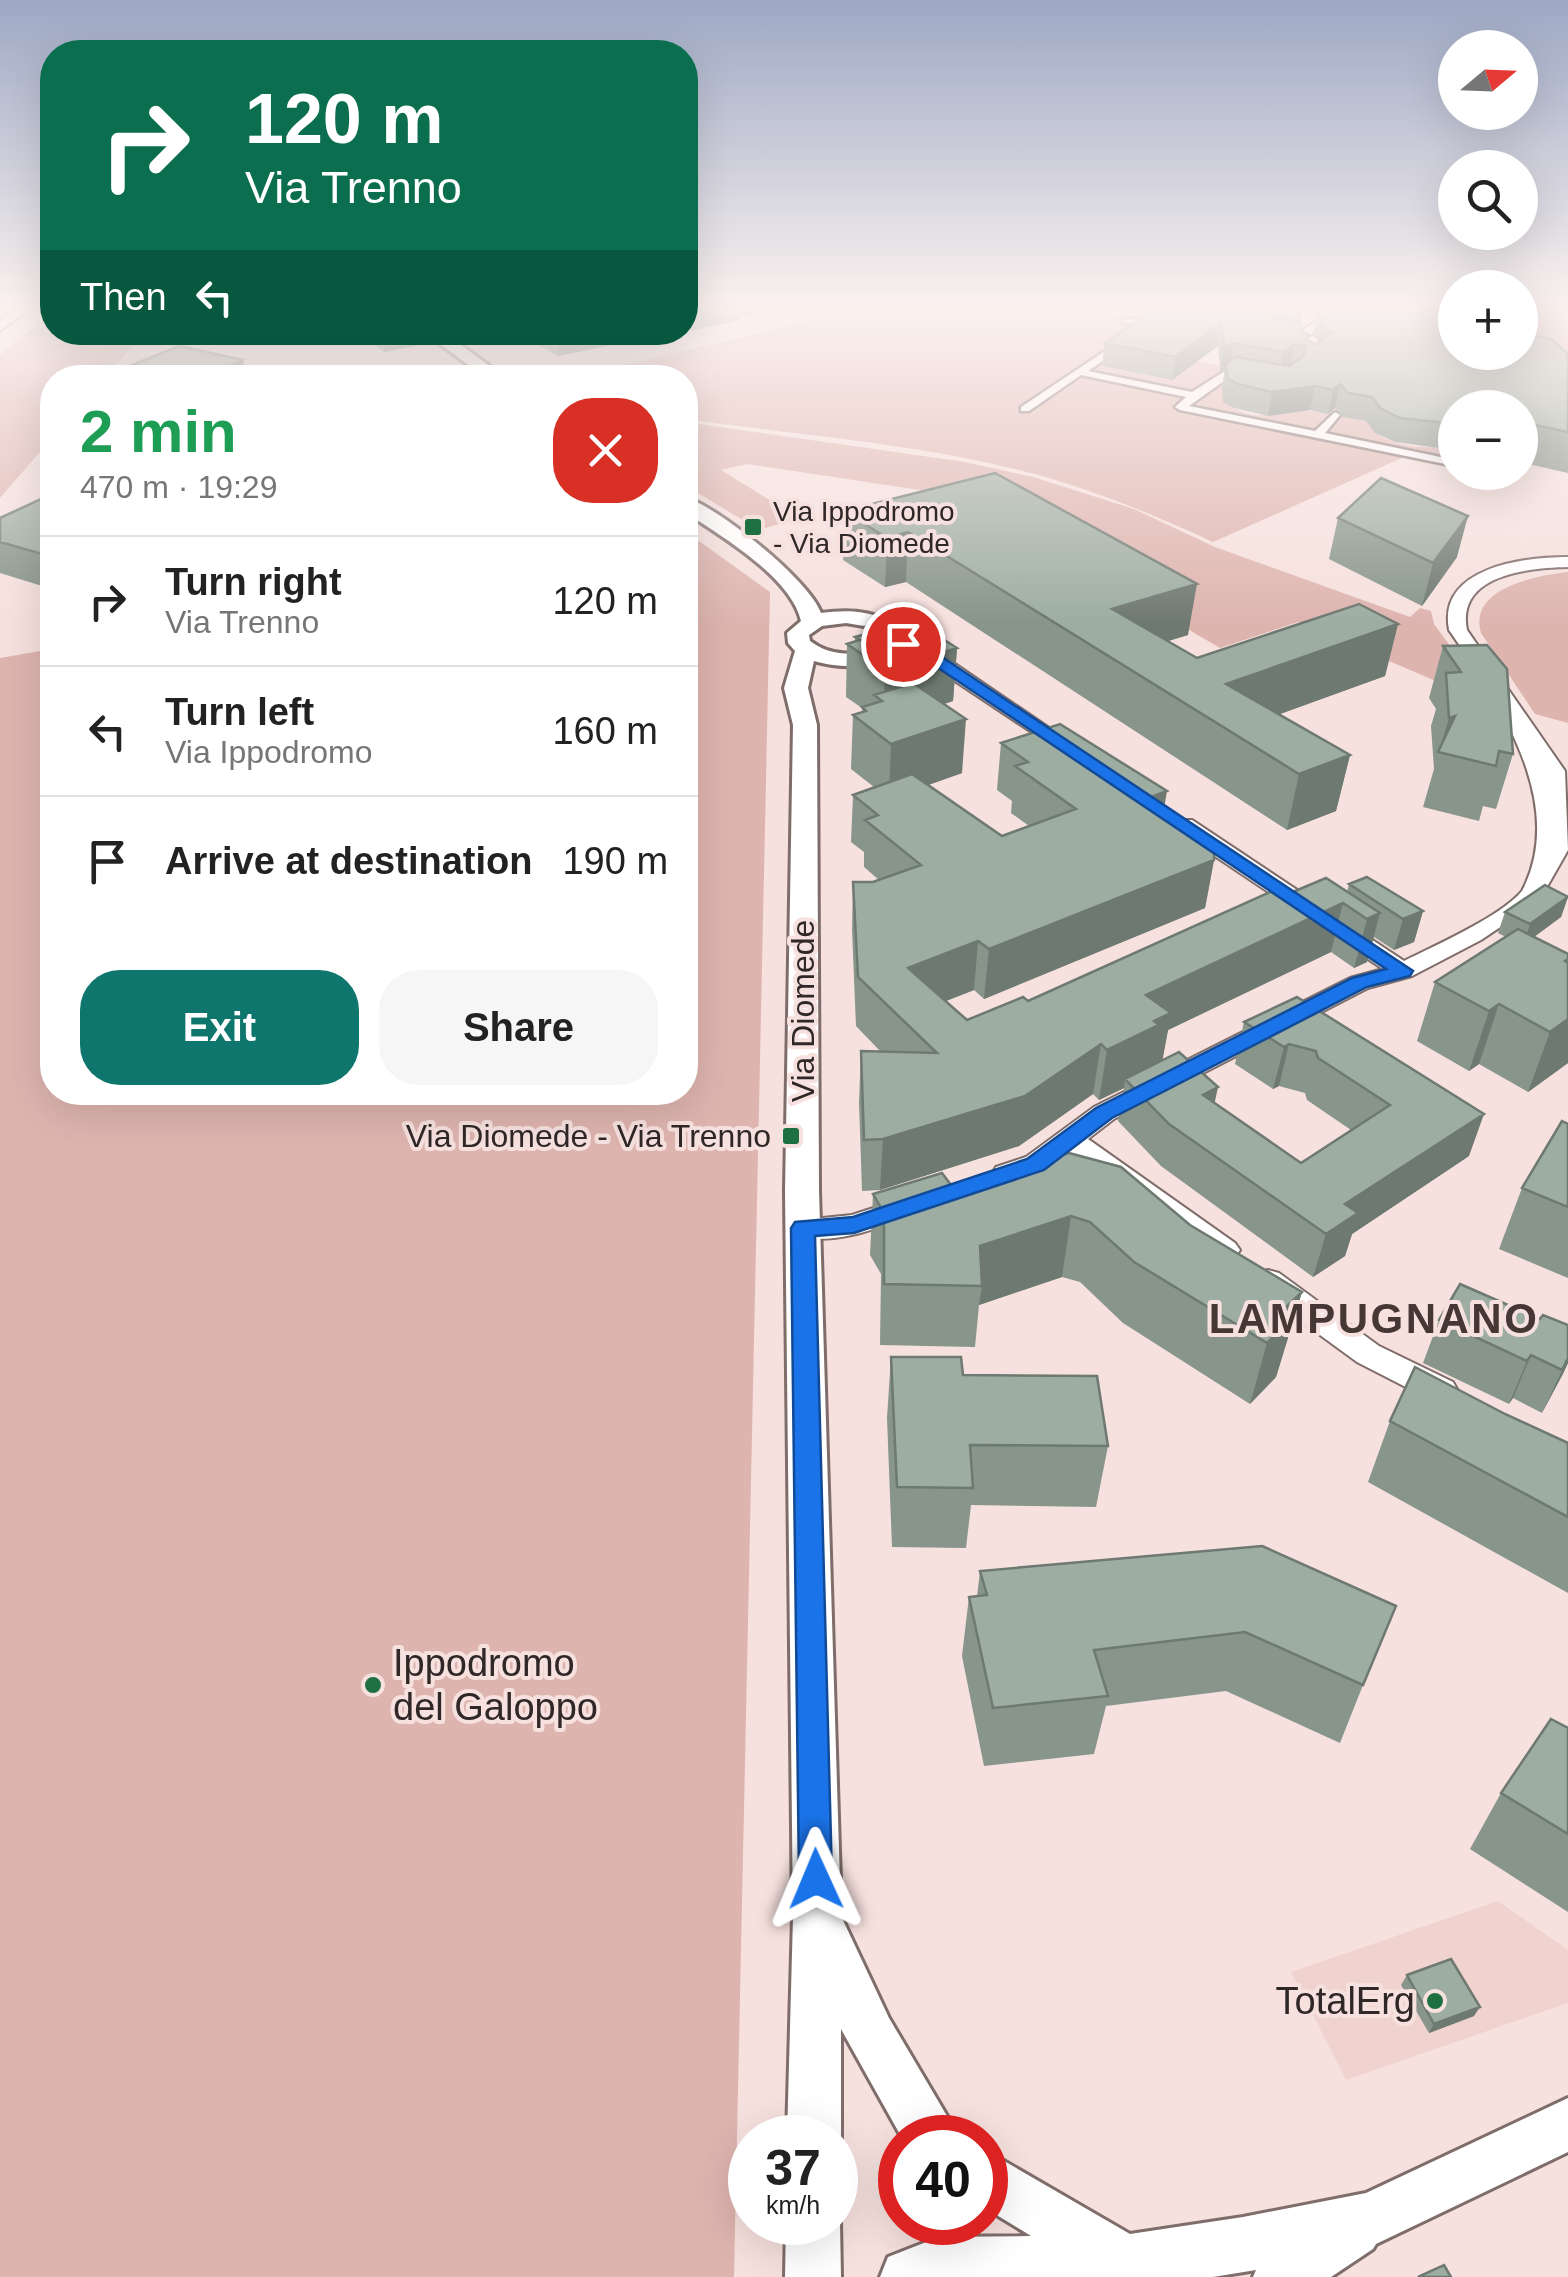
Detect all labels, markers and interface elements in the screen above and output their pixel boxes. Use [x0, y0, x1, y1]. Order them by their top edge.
north arrow [1438, 30, 1538, 130]
map controls [1438, 30, 1538, 490]
icon: right [80, 80, 210, 210]
text: 120 m [245, 80, 443, 158]
button: search [1438, 150, 1538, 250]
text: Via Trenno [245, 162, 462, 213]
icon: left [187, 270, 242, 325]
button: + [1438, 270, 1538, 370]
text: Then [80, 276, 167, 318]
button: − [1438, 390, 1538, 490]
text: 2 min [80, 398, 237, 465]
button: close [553, 398, 658, 503]
text: 470 m · 19:29 [80, 469, 277, 505]
place label: Via Ippodromo - Via Diomede [773, 496, 955, 559]
marker: Via Ippodromo - Via Diomede [742, 516, 764, 538]
text: Turn right [165, 561, 342, 603]
icon: right [80, 574, 135, 629]
text: 120 m [552, 580, 658, 622]
pin [861, 602, 946, 687]
text: Via Trenno [165, 604, 319, 640]
icon: arrive [876, 617, 931, 672]
text: Turn left [165, 691, 314, 733]
icon: left [80, 704, 135, 759]
text: 160 m [552, 710, 658, 752]
text: Via Ippodromo [165, 734, 373, 770]
icon: arrive [80, 834, 135, 889]
text: Arrive at destination [165, 840, 532, 882]
text: 190 m [562, 840, 668, 882]
street label: Via Diomede [785, 920, 821, 1102]
button: Exit [80, 970, 359, 1085]
button: Share [379, 970, 658, 1085]
place label: Via Diomede - Via Trenno [406, 1118, 771, 1154]
marker: Via Diomede - Via Trenno [780, 1125, 802, 1147]
district label: LAMPUGNANO [1209, 1295, 1539, 1342]
place label: Ippodromo del Galoppo [393, 1642, 598, 1728]
marker: Ippodromo del Galoppo [362, 1674, 384, 1696]
position arrow [764, 1827, 868, 1931]
place label: TotalErg [1276, 1980, 1415, 2022]
marker: TotalErg [1424, 1990, 1446, 2012]
speed limit sign: 40 [878, 2115, 1008, 2245]
text: 37 [765, 2140, 821, 2196]
text: km/h [766, 2191, 820, 2219]

